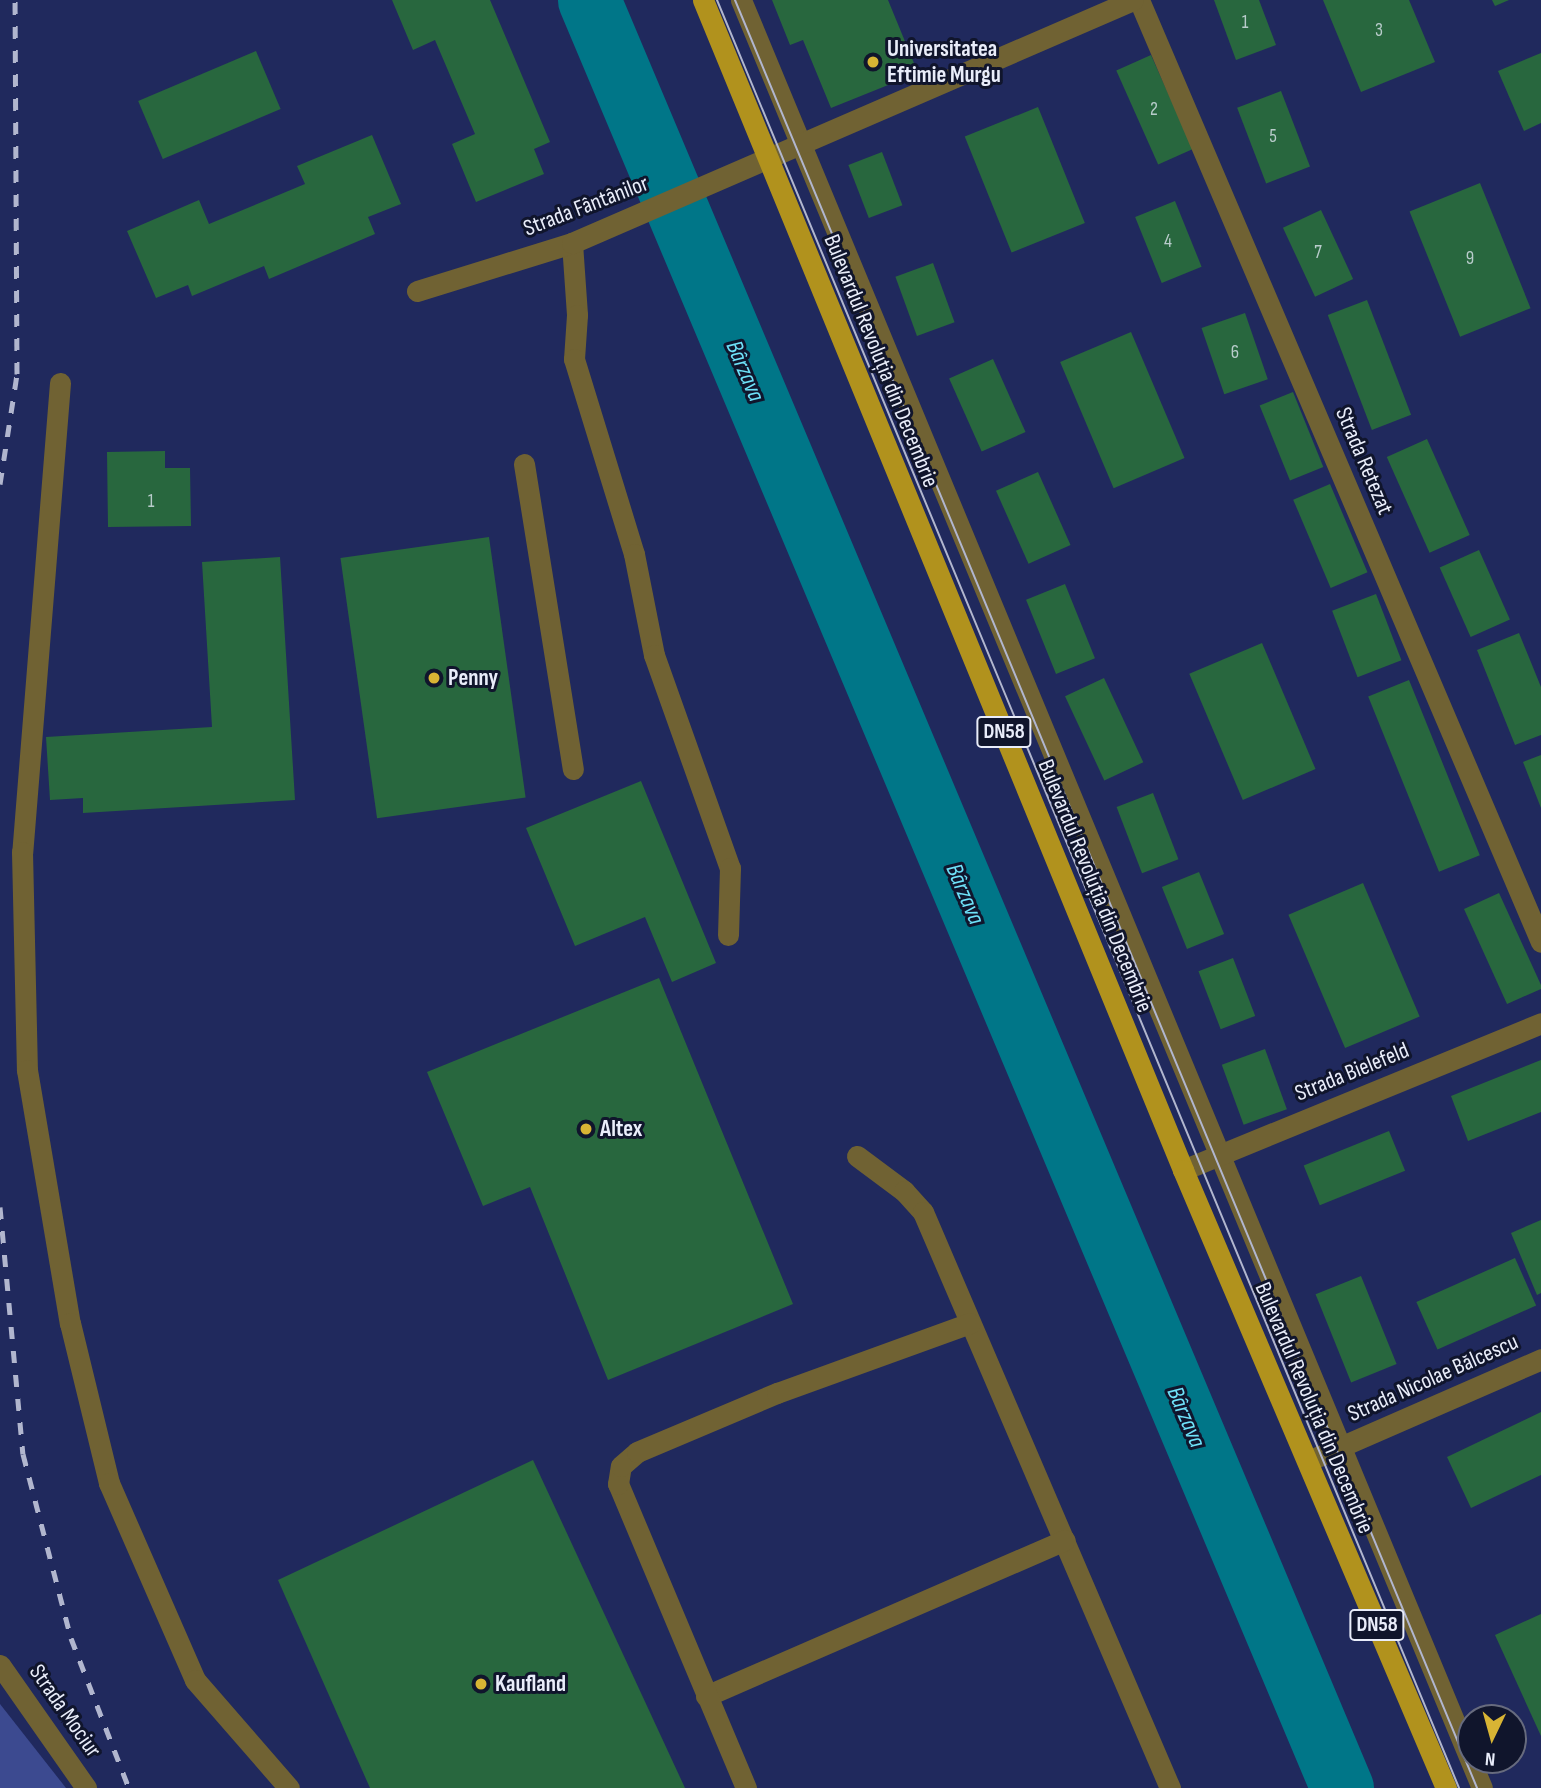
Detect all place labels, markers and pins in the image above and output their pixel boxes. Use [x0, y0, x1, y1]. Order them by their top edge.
place label: Universitatea Eftimie Murgu [887, 35, 1001, 89]
marker: Universitatea Eftimie Murgu [865, 54, 881, 70]
place label: Penny [448, 664, 498, 692]
marker: Penny [426, 670, 442, 686]
place label: Altex [600, 1115, 642, 1143]
marker: Altex [578, 1121, 594, 1137]
place label: Kaufland [495, 1670, 566, 1698]
marker: Kaufland [473, 1676, 489, 1692]

